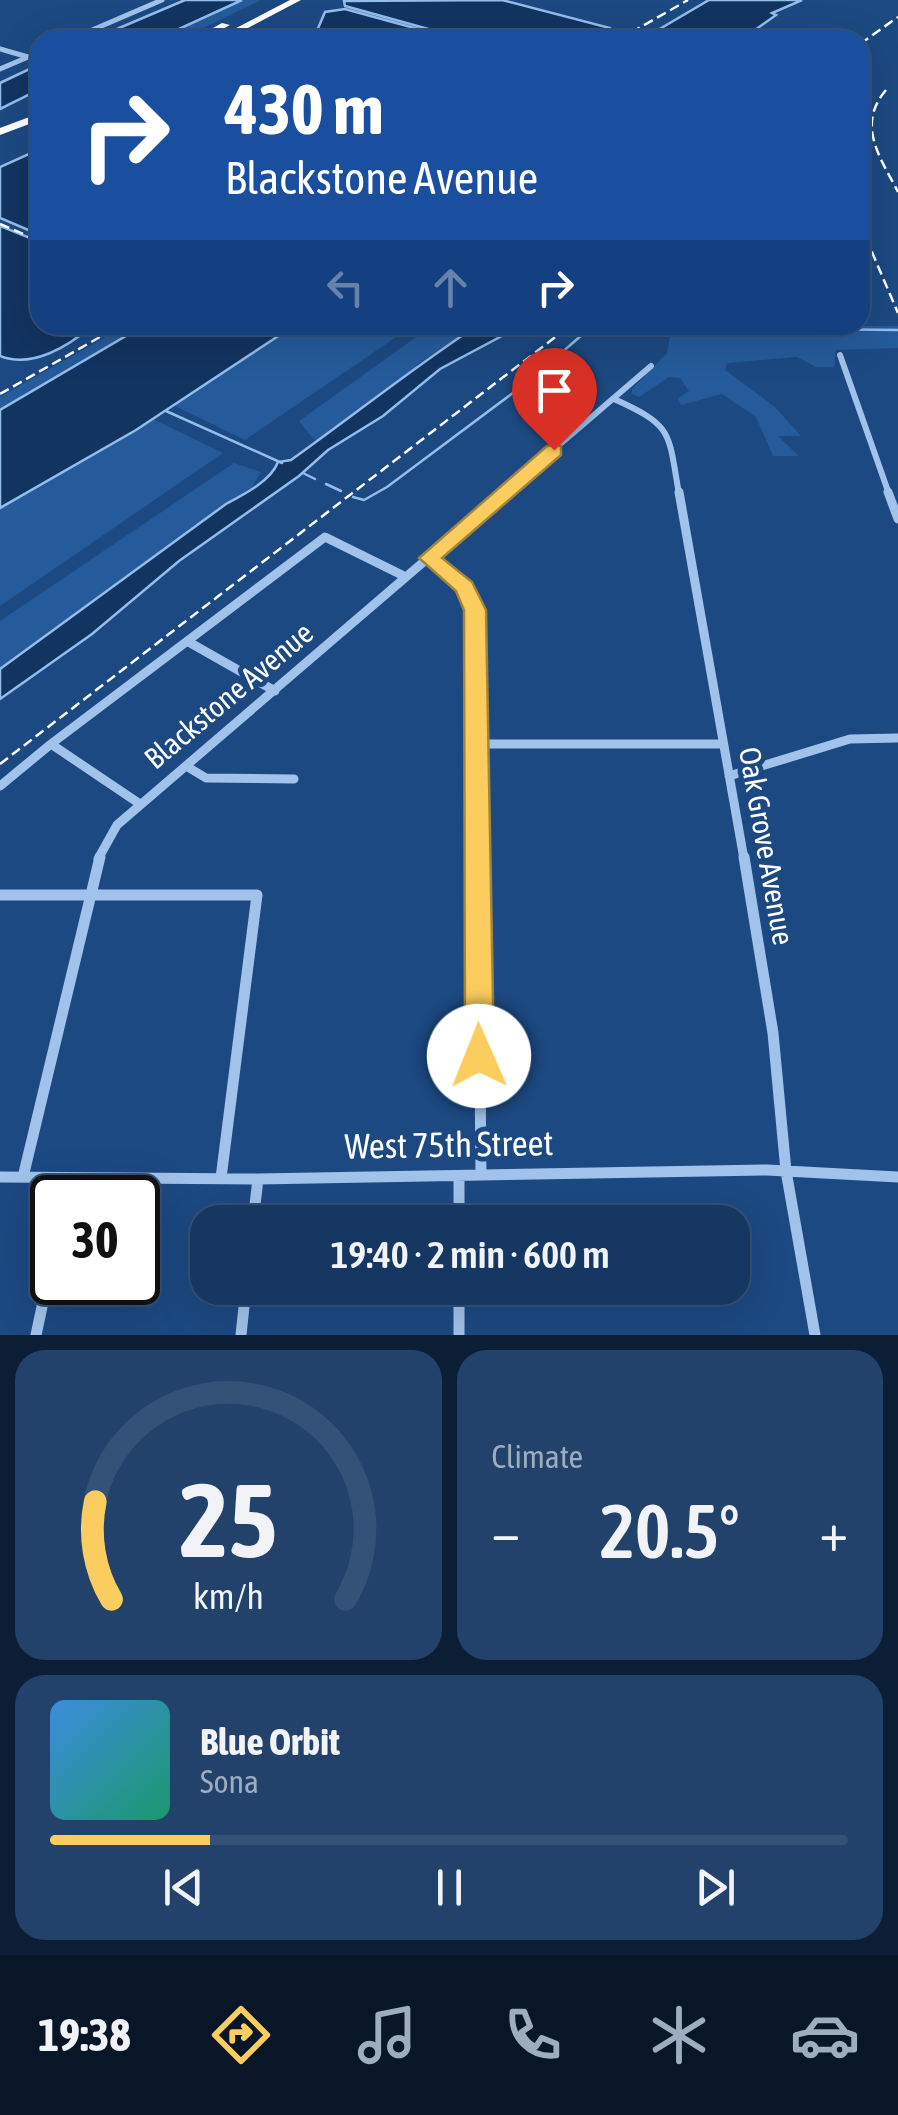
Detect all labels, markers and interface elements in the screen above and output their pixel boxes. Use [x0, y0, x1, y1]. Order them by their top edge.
text: 430 m [225, 69, 384, 149]
icon: right [60, 70, 190, 200]
text: Blackstone Avenue [225, 152, 538, 204]
icon: left [318, 260, 373, 315]
icon: ahead [423, 260, 478, 315]
icon: right [528, 260, 583, 315]
pin [512, 348, 597, 451]
icon: arrive [527, 363, 582, 418]
street label: Blackstone Avenue [137, 615, 319, 775]
street label: Oak Grove Avenue [733, 744, 801, 947]
position arrow [427, 1004, 531, 1108]
street label: West 75th Street [344, 1122, 554, 1166]
speed limit sign: 30 [30, 1175, 160, 1305]
text: 19:40 · 2 min · 600 m [330, 1233, 610, 1276]
text: Climate [492, 1438, 583, 1475]
text: 25 [179, 1460, 277, 1579]
text: 20.5° [600, 1488, 740, 1574]
text: − [492, 1500, 520, 1563]
text: + [819, 1500, 848, 1563]
text: km/h [193, 1576, 264, 1617]
text: Blue Orbit [200, 1720, 340, 1763]
text: Sona [200, 1763, 259, 1800]
icon: previous [156, 1860, 211, 1915]
icon: pause [422, 1860, 477, 1915]
icon: next [688, 1860, 743, 1915]
icon: directions [206, 2000, 276, 2070]
icon: music [352, 2000, 422, 2070]
icon: phone [498, 2000, 568, 2070]
icon: climate [644, 2000, 714, 2070]
icon: car [790, 2000, 860, 2070]
text: 19:38 [38, 2009, 131, 2061]

